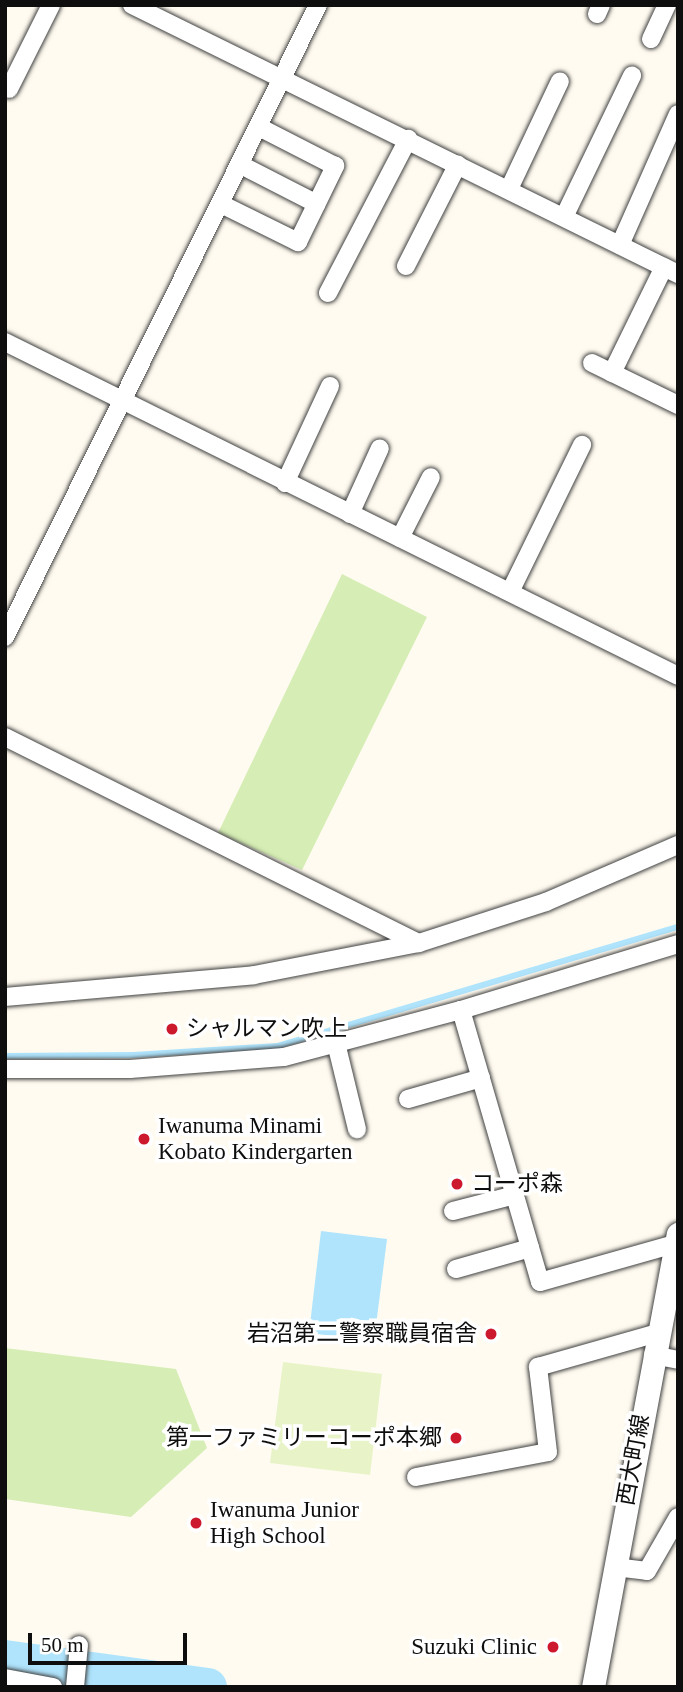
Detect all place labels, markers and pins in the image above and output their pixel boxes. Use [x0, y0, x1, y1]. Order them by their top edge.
place label: シャルマン吹上 [186, 1015, 347, 1043]
marker: シャルマン吹上 [164, 1021, 180, 1037]
place label: Iwanuma Minami Kobato Kindergarten [158, 1112, 352, 1166]
marker: Iwanuma Minami Kobato Kindergarten [136, 1131, 152, 1147]
place label: コーポ森 [471, 1170, 563, 1198]
marker: コーポ森 [449, 1176, 465, 1192]
place label: 岩沼第二警察職員宿舎 [247, 1320, 477, 1348]
marker: 岩沼第二警察職員宿舎 [483, 1326, 499, 1342]
place label: 第一ファミリーコーポ本郷 [166, 1424, 442, 1452]
marker: 第一ファミリーコーポ本郷 [448, 1430, 464, 1446]
place label: Iwanuma Junior High School [210, 1496, 359, 1550]
marker: Iwanuma Junior High School [188, 1515, 204, 1531]
place label: Suzuki Clinic [411, 1633, 537, 1661]
marker: Suzuki Clinic [543, 1637, 563, 1657]

